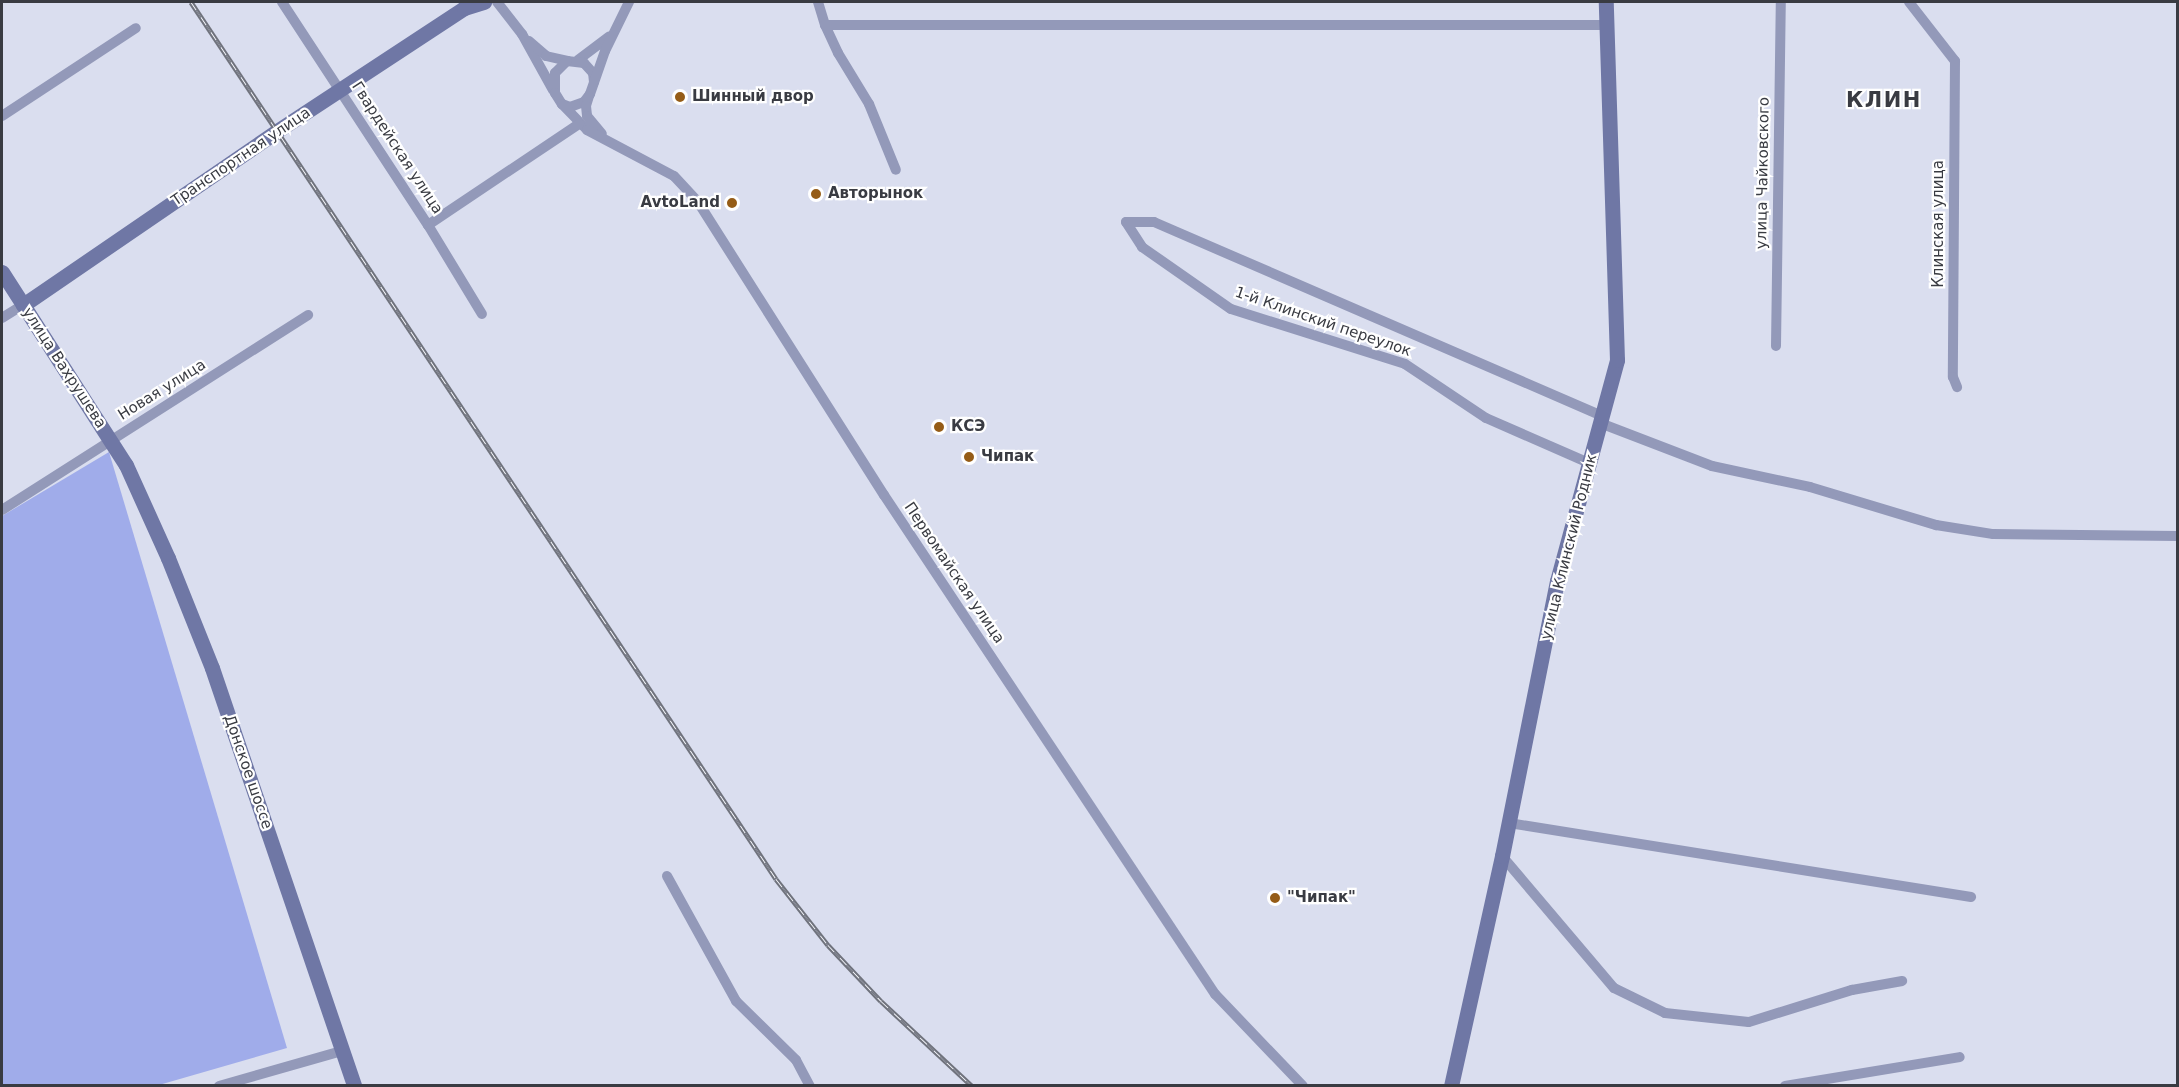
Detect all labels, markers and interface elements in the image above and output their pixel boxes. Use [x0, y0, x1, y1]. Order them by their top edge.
street label: Гвардейская улица [348, 79, 446, 217]
district label: КЛИН [1846, 87, 1922, 113]
place label: Шинный двор [692, 88, 814, 106]
marker: Шинный двор [673, 90, 687, 104]
street label: улица Чайковского [1753, 97, 1773, 249]
street label: Транспортная улица [168, 104, 314, 210]
street label: Клинская улица [1930, 160, 1948, 288]
place label: Авторынок [828, 185, 923, 203]
marker: Авторынок [809, 187, 823, 201]
place label: AvtoLand [641, 194, 720, 212]
marker: AvtoLand [725, 196, 739, 210]
street label: 1-й Клинский переулок [1232, 283, 1414, 361]
street label: улица Вахрушева [18, 304, 110, 432]
street label: Новая улица [115, 356, 209, 424]
place label: КСЭ [951, 418, 985, 436]
marker: КСЭ [932, 420, 946, 434]
place label: Чипак [981, 448, 1034, 466]
marker: Чипак [962, 450, 976, 464]
street label: улица Клинский Родник [1537, 452, 1601, 642]
street label: Первомайская улица [900, 499, 1008, 647]
street label: Донское шоссе [220, 712, 276, 832]
place label: "Чипак" [1287, 889, 1356, 907]
marker: "Чипак" [1268, 891, 1282, 905]

